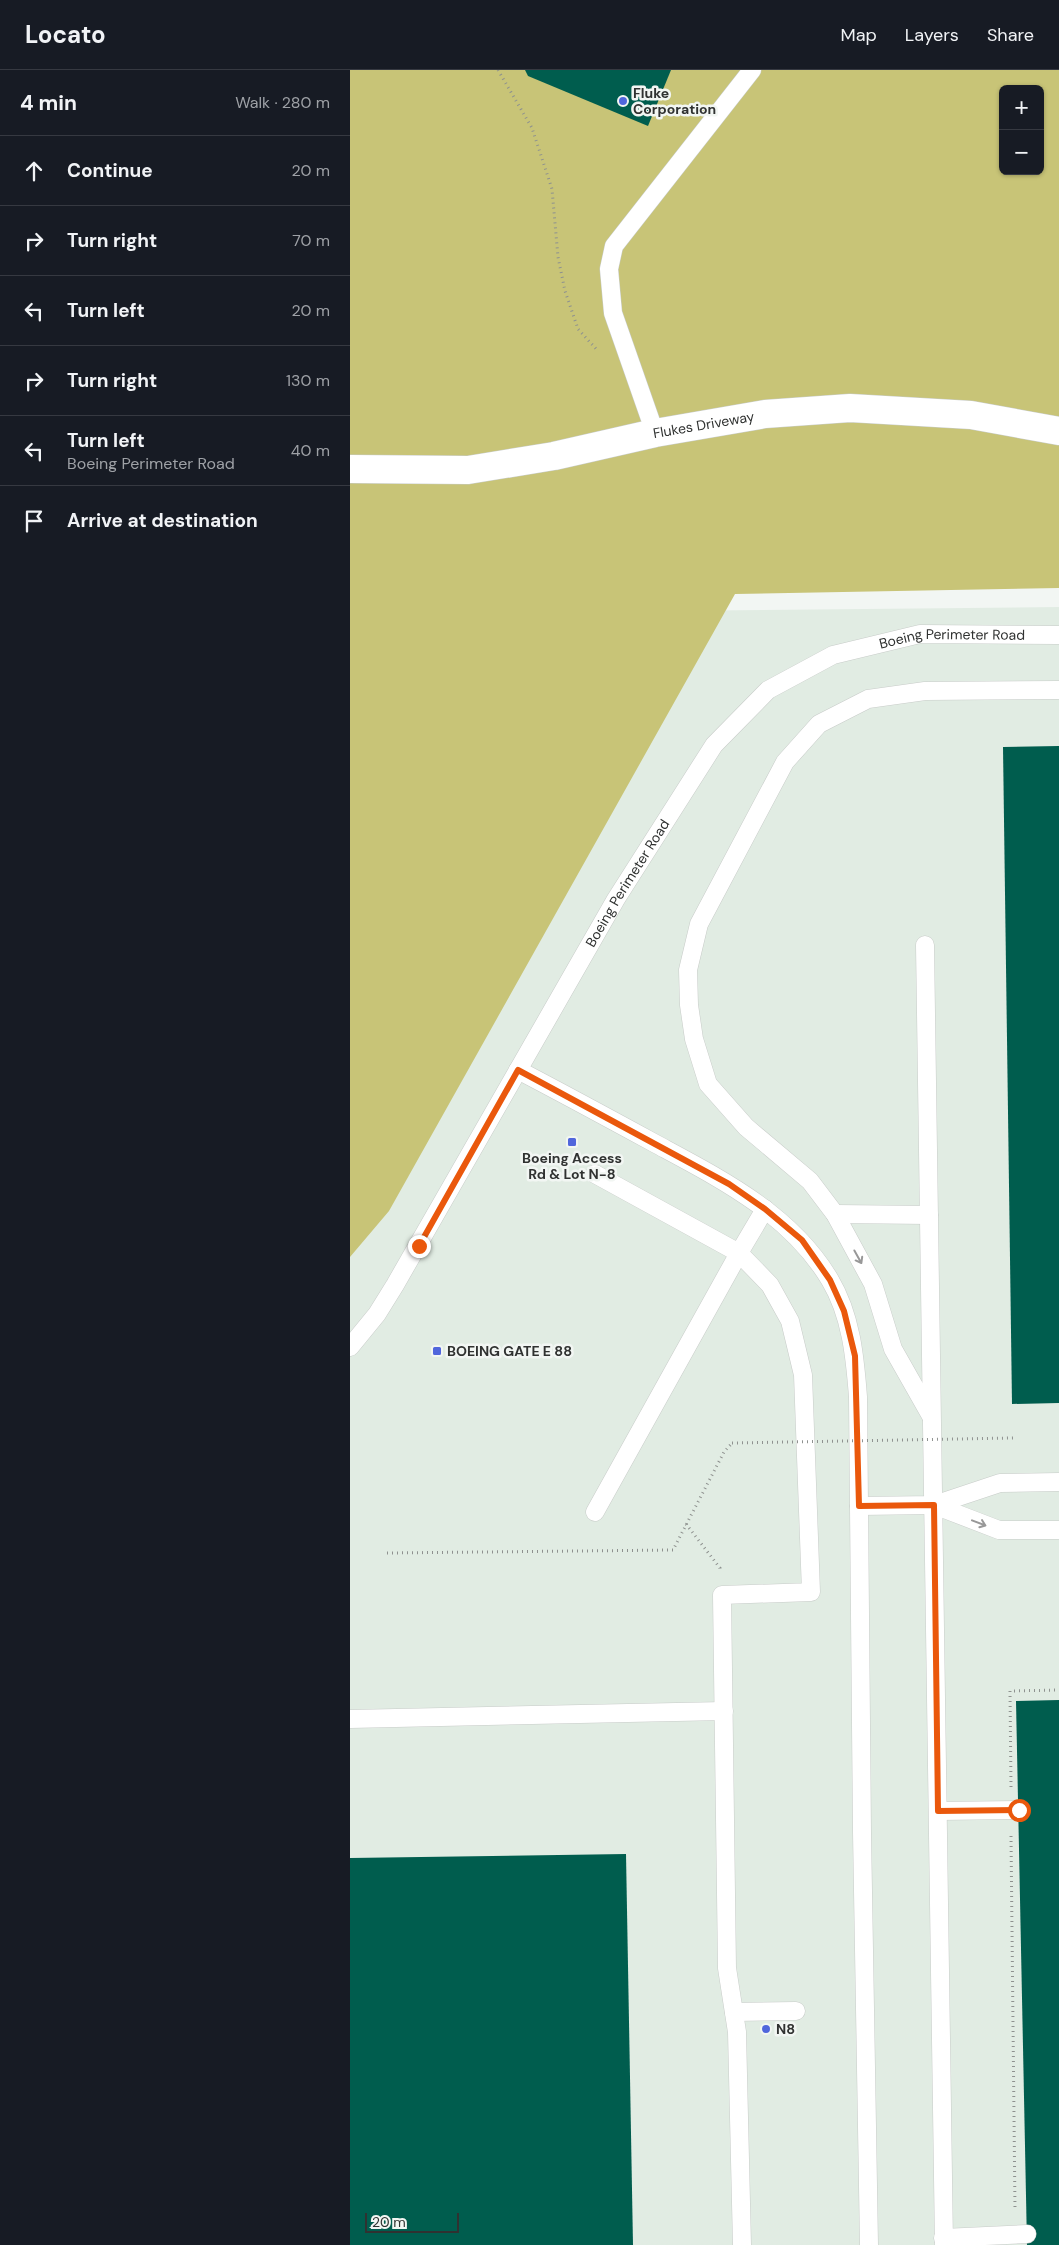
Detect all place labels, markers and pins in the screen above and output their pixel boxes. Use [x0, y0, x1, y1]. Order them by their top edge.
place label: Fluke Corporation [633, 84, 716, 118]
marker: Fluke Corporation [617, 95, 629, 107]
marker: Boeing Access Rd & Lot N-8 [566, 1136, 578, 1148]
place label: Boeing Access Rd & Lot N-8 [522, 1149, 622, 1183]
place label: BOEING GATE E 88 [447, 1342, 572, 1360]
marker: BOEING GATE E 88 [431, 1345, 443, 1357]
place label: N8 [776, 2020, 795, 2038]
marker: N8 [760, 2023, 772, 2035]

